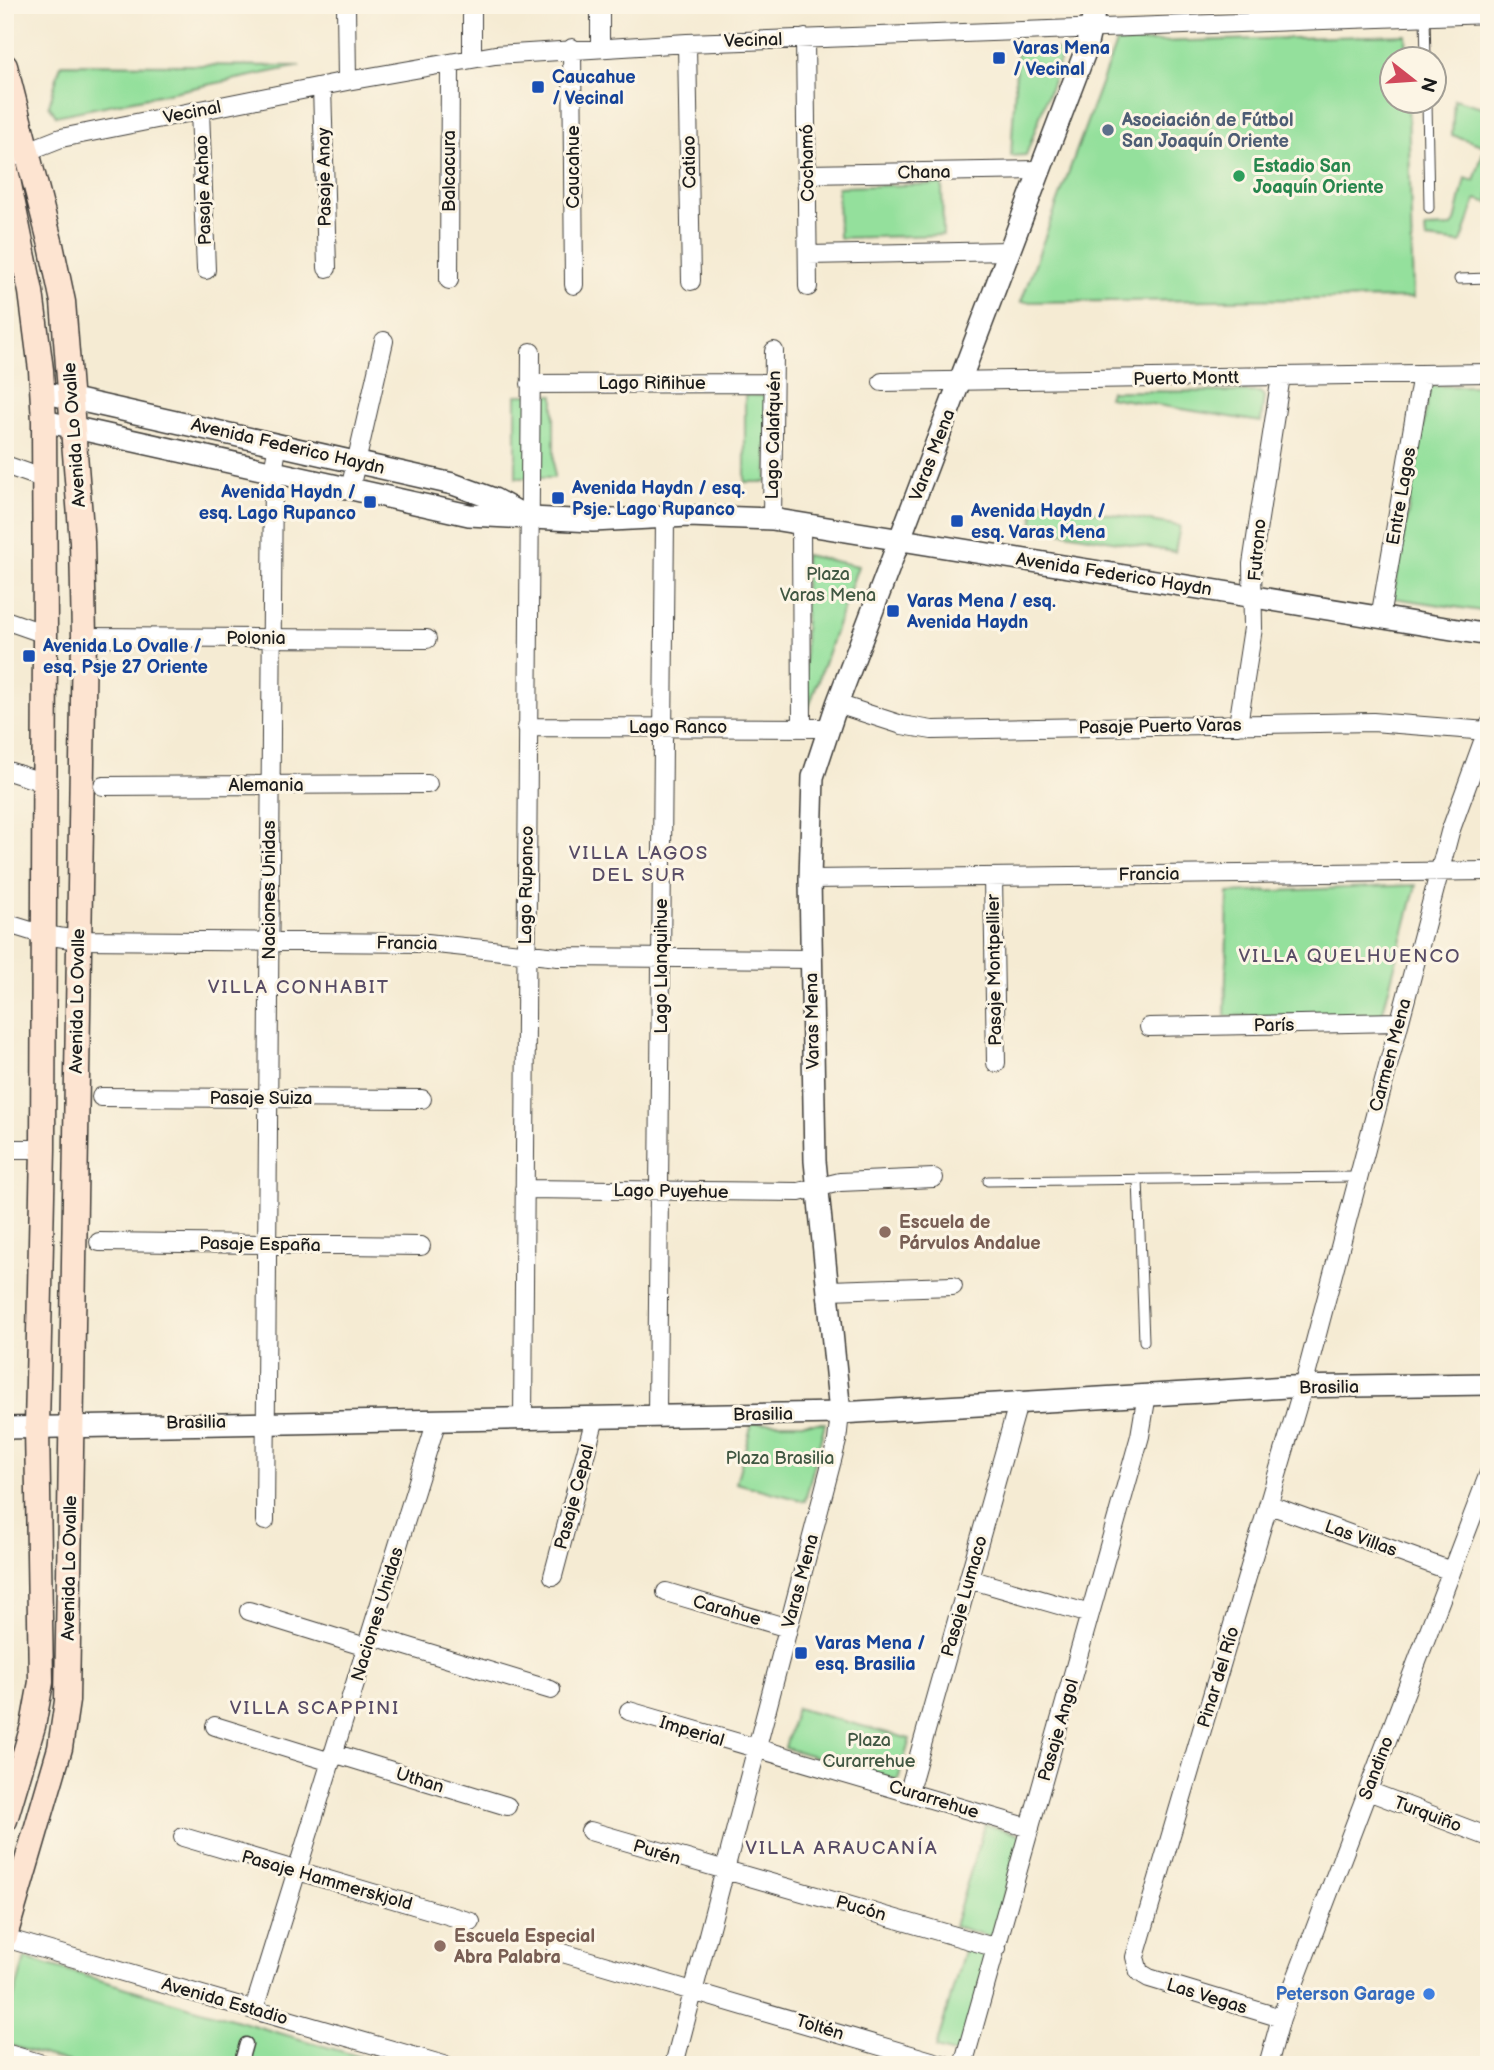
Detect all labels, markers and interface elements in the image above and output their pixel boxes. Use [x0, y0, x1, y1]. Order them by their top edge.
street label: Vecinal [723, 29, 783, 52]
place label: Varas Mena / Vecinal [1013, 38, 1110, 80]
north arrow [1378, 46, 1448, 116]
marker: Varas Mena / Vecinal [991, 50, 1007, 66]
place label: Caucahue / Vecinal [552, 67, 636, 109]
text: N [1415, 74, 1441, 95]
marker: Caucahue / Vecinal [530, 79, 546, 95]
street label: Vecinal [161, 97, 223, 128]
place label: Asociación de Fútbol San Joaquín Oriente [1121, 110, 1293, 152]
marker: Asociación de Fútbol San Joaquín Oriente [1100, 122, 1116, 138]
street label: Cochamó [796, 124, 819, 202]
street label: Caucahue [563, 125, 584, 209]
street label: Pasaje Anay [313, 126, 336, 227]
street label: Balcacura [439, 130, 460, 212]
street label: Pasaje Achao [191, 135, 216, 245]
street label: Catiao [679, 135, 700, 189]
place label: Estadio San Joaquín Oriente [1253, 156, 1384, 198]
street label: Chana [897, 162, 951, 183]
marker: Estadio San Joaquín Oriente [1231, 168, 1247, 184]
street label: Avenida Lo Ovalle [59, 361, 90, 508]
street label: Puerto Montt [1133, 367, 1240, 390]
street label: Lago Calafquén [762, 370, 785, 500]
street label: Lago Riñihue [598, 373, 706, 394]
street label: Varas Mena [905, 406, 960, 504]
street label: Avenida Federico Haydn [189, 414, 387, 479]
street label: Entre Lagos [1383, 446, 1420, 547]
place label: Avenida Haydn / esq. Psje. Lago Rupanco [571, 478, 745, 520]
place label: Avenida Haydn / esq. Lago Rupanco [199, 482, 356, 524]
marker: Avenida Haydn / esq. Psje. Lago Rupanco [550, 490, 566, 506]
marker: Avenida Haydn / esq. Lago Rupanco [362, 494, 378, 510]
place label: Avenida Haydn / esq. Varas Mena [970, 501, 1106, 543]
marker: Avenida Haydn / esq. Varas Mena [949, 513, 965, 529]
street label: Futrono [1244, 518, 1271, 582]
street label: Avenida Federico Haydn [1014, 549, 1213, 600]
park label: Plaza Varas Mena [780, 564, 876, 606]
place label: Varas Mena / esq. Avenida Haydn [906, 591, 1056, 633]
marker: Varas Mena / esq. Avenida Haydn [885, 603, 901, 619]
street label: Polonia [226, 628, 286, 649]
place label: Avenida Lo Ovalle / esq. Psje 27 Oriente [42, 636, 208, 678]
marker: Avenida Lo Ovalle / esq. Psje 27 Oriente [21, 648, 37, 664]
street label: Pasaje Puerto Varas [1078, 715, 1242, 738]
street label: Lago Ranco [629, 717, 727, 738]
street label: Alemania [228, 775, 304, 796]
street label: Naciones Unidas [259, 820, 280, 960]
street label: Lago Rupanco [515, 825, 538, 945]
district label: VILLA LAGOS DEL SUR [569, 842, 709, 887]
street label: Francia [1118, 863, 1180, 886]
street label: Pasaje Montpellier [983, 893, 1006, 1046]
street label: Lago Llanquihue [651, 898, 672, 1034]
street label: Avenida Lo Ovalle [66, 928, 89, 1074]
street label: Francia [376, 932, 438, 955]
district label: VILLA QUELHUENCO [1239, 945, 1461, 968]
street label: Varas Mena [801, 973, 824, 1069]
district label: VILLA CONHABIT [208, 976, 390, 999]
street label: Carmen Mena [1365, 996, 1416, 1114]
street label: París [1254, 1015, 1295, 1036]
street label: Pasaje Suiza [209, 1088, 313, 1109]
street label: Lago Puyehue [613, 1180, 729, 1203]
place label: Escuela de Párvulos Andalue [899, 1212, 1041, 1254]
marker: Escuela de Párvulos Andalue [877, 1224, 893, 1240]
street label: Pasaje España [199, 1233, 321, 1256]
street label: Brasilia [1299, 1376, 1359, 1399]
street label: Brasilia [733, 1403, 793, 1426]
street label: Brasilia [166, 1411, 226, 1434]
street label: Pasaje Cepal [550, 1442, 599, 1552]
park label: Plaza Brasilia [725, 1448, 835, 1469]
street label: Avenida Lo Ovalle [58, 1495, 81, 1641]
street label: Las Villas [1322, 1516, 1400, 1561]
street label: Varas Mena [778, 1532, 823, 1630]
street label: Pasaje Lumaco [937, 1533, 992, 1659]
street label: Naciones Unidas [347, 1544, 408, 1684]
street label: Carahue [690, 1591, 764, 1630]
street label: Pinar del Río [1193, 1624, 1244, 1730]
place label: Varas Mena / esq. Brasilia [815, 1633, 926, 1675]
marker: Varas Mena / esq. Brasilia [793, 1645, 809, 1661]
street label: Pasaje Angol [1034, 1677, 1083, 1784]
district label: VILLA SCAPPINI [230, 1697, 400, 1720]
street label: Imperial [657, 1712, 727, 1751]
park label: Plaza Curarrehue [822, 1730, 916, 1772]
street label: Sandino [1355, 1734, 1398, 1803]
street label: Uthan [393, 1763, 446, 1798]
street label: Curarrehue [886, 1776, 982, 1823]
street label: Turquiño [1391, 1792, 1465, 1837]
street label: Purén [631, 1835, 683, 1870]
district label: VILLA ARAUCANÍA [745, 1836, 939, 1860]
street label: Pasaje Hammerskjold [239, 1846, 415, 1915]
street label: Pucón [833, 1891, 888, 1926]
place label: Escuela Especial Abra Palabra [453, 1926, 595, 1968]
marker: Escuela Especial Abra Palabra [432, 1938, 448, 1954]
street label: Avenida Estadio [159, 1973, 290, 2030]
street label: Las Vegas [1164, 1974, 1250, 2019]
place label: Peterson Garage [1276, 1984, 1415, 2005]
marker: Peterson Garage [1421, 1986, 1437, 2002]
street label: Toltén [793, 2010, 846, 2045]

